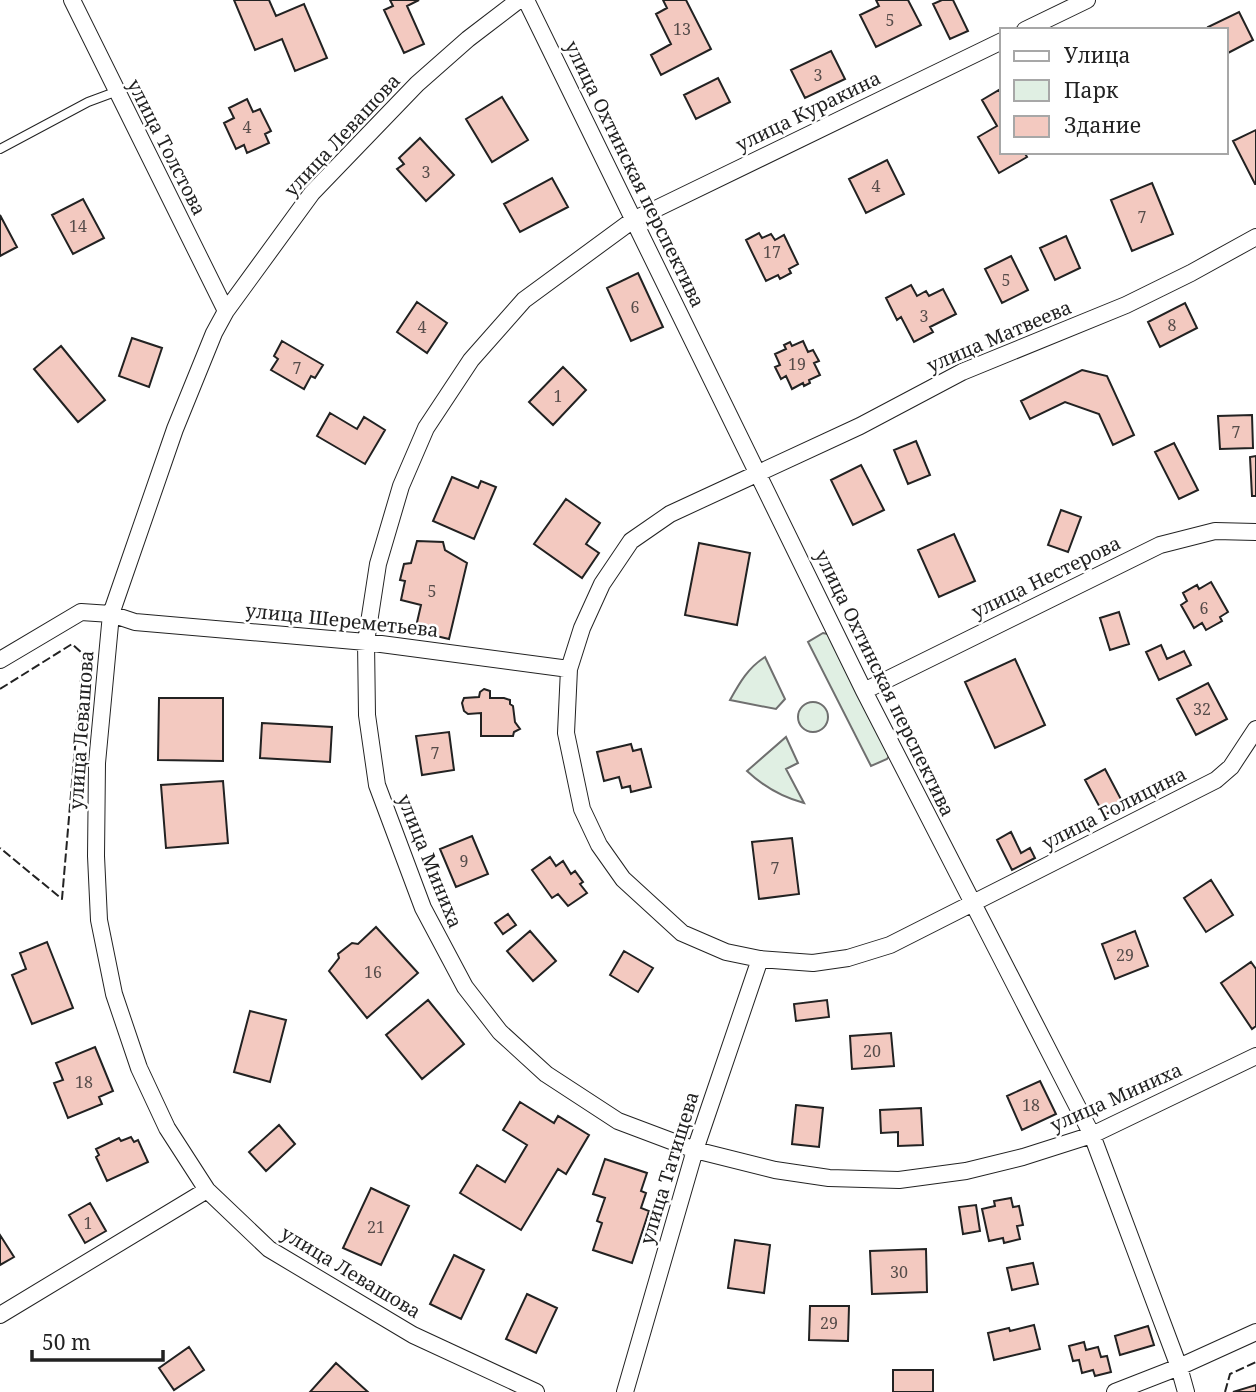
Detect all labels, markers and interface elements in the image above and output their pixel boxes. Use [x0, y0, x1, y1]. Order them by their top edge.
house number: 5 [886, 9, 894, 31]
house number: 13 [673, 18, 691, 40]
legend [1000, 28, 1228, 154]
street label: улица Охтинская перспектива [559, 36, 711, 312]
text: Улица [1064, 41, 1131, 69]
house number: 3 [814, 64, 823, 86]
street label: улица Куракина [731, 65, 885, 157]
street label: улица Левашова [278, 68, 406, 202]
street label: улица Толстова [121, 74, 213, 220]
text: Парк [1064, 76, 1119, 104]
text: Здание [1064, 111, 1141, 139]
house number: 4 [243, 116, 252, 138]
house number: 3 [422, 161, 431, 183]
house number: 4 [872, 175, 881, 197]
house number: 7 [1138, 206, 1147, 228]
house number: 14 [69, 215, 87, 237]
house number: 17 [763, 241, 781, 263]
house number: 5 [1002, 269, 1010, 291]
street label: улица Матвеева [923, 294, 1075, 378]
house number: 6 [631, 296, 640, 318]
house number: 3 [920, 305, 929, 327]
house number: 8 [1168, 314, 1177, 336]
house number: 4 [418, 316, 427, 338]
house number: 19 [788, 353, 806, 375]
house number: 7 [293, 357, 302, 379]
house number: 1 [554, 385, 562, 407]
house number: 7 [1232, 421, 1241, 443]
street label: улица Нестерова [967, 530, 1125, 624]
street label: улица Охтинская перспектива [809, 545, 961, 821]
house number: 5 [428, 580, 436, 602]
street label: улица Шереметьева [244, 597, 440, 643]
house number: 6 [1200, 597, 1209, 619]
street label: улица Левашова [62, 650, 100, 810]
house number: 32 [1193, 698, 1211, 720]
house number: 7 [431, 742, 440, 764]
street label: улица Голицина [1037, 760, 1191, 856]
street label: улица Миниха [391, 790, 469, 932]
house number: 9 [460, 850, 468, 872]
house number: 7 [771, 857, 780, 879]
house number: 29 [1116, 944, 1134, 966]
house number: 16 [364, 961, 382, 983]
house number: 20 [863, 1040, 881, 1062]
street label: улица Миниха [1046, 1056, 1186, 1138]
house number: 18 [75, 1071, 93, 1093]
street label: улица Татищева [633, 1088, 705, 1248]
house number: 18 [1022, 1094, 1040, 1116]
house number: 1 [84, 1212, 92, 1234]
house number: 21 [367, 1216, 385, 1238]
street label: улица Левашова [276, 1220, 426, 1324]
house number: 30 [890, 1261, 908, 1283]
house number: 29 [820, 1312, 838, 1334]
scale bar [32, 1318, 163, 1362]
text: 50 m [42, 1328, 91, 1356]

